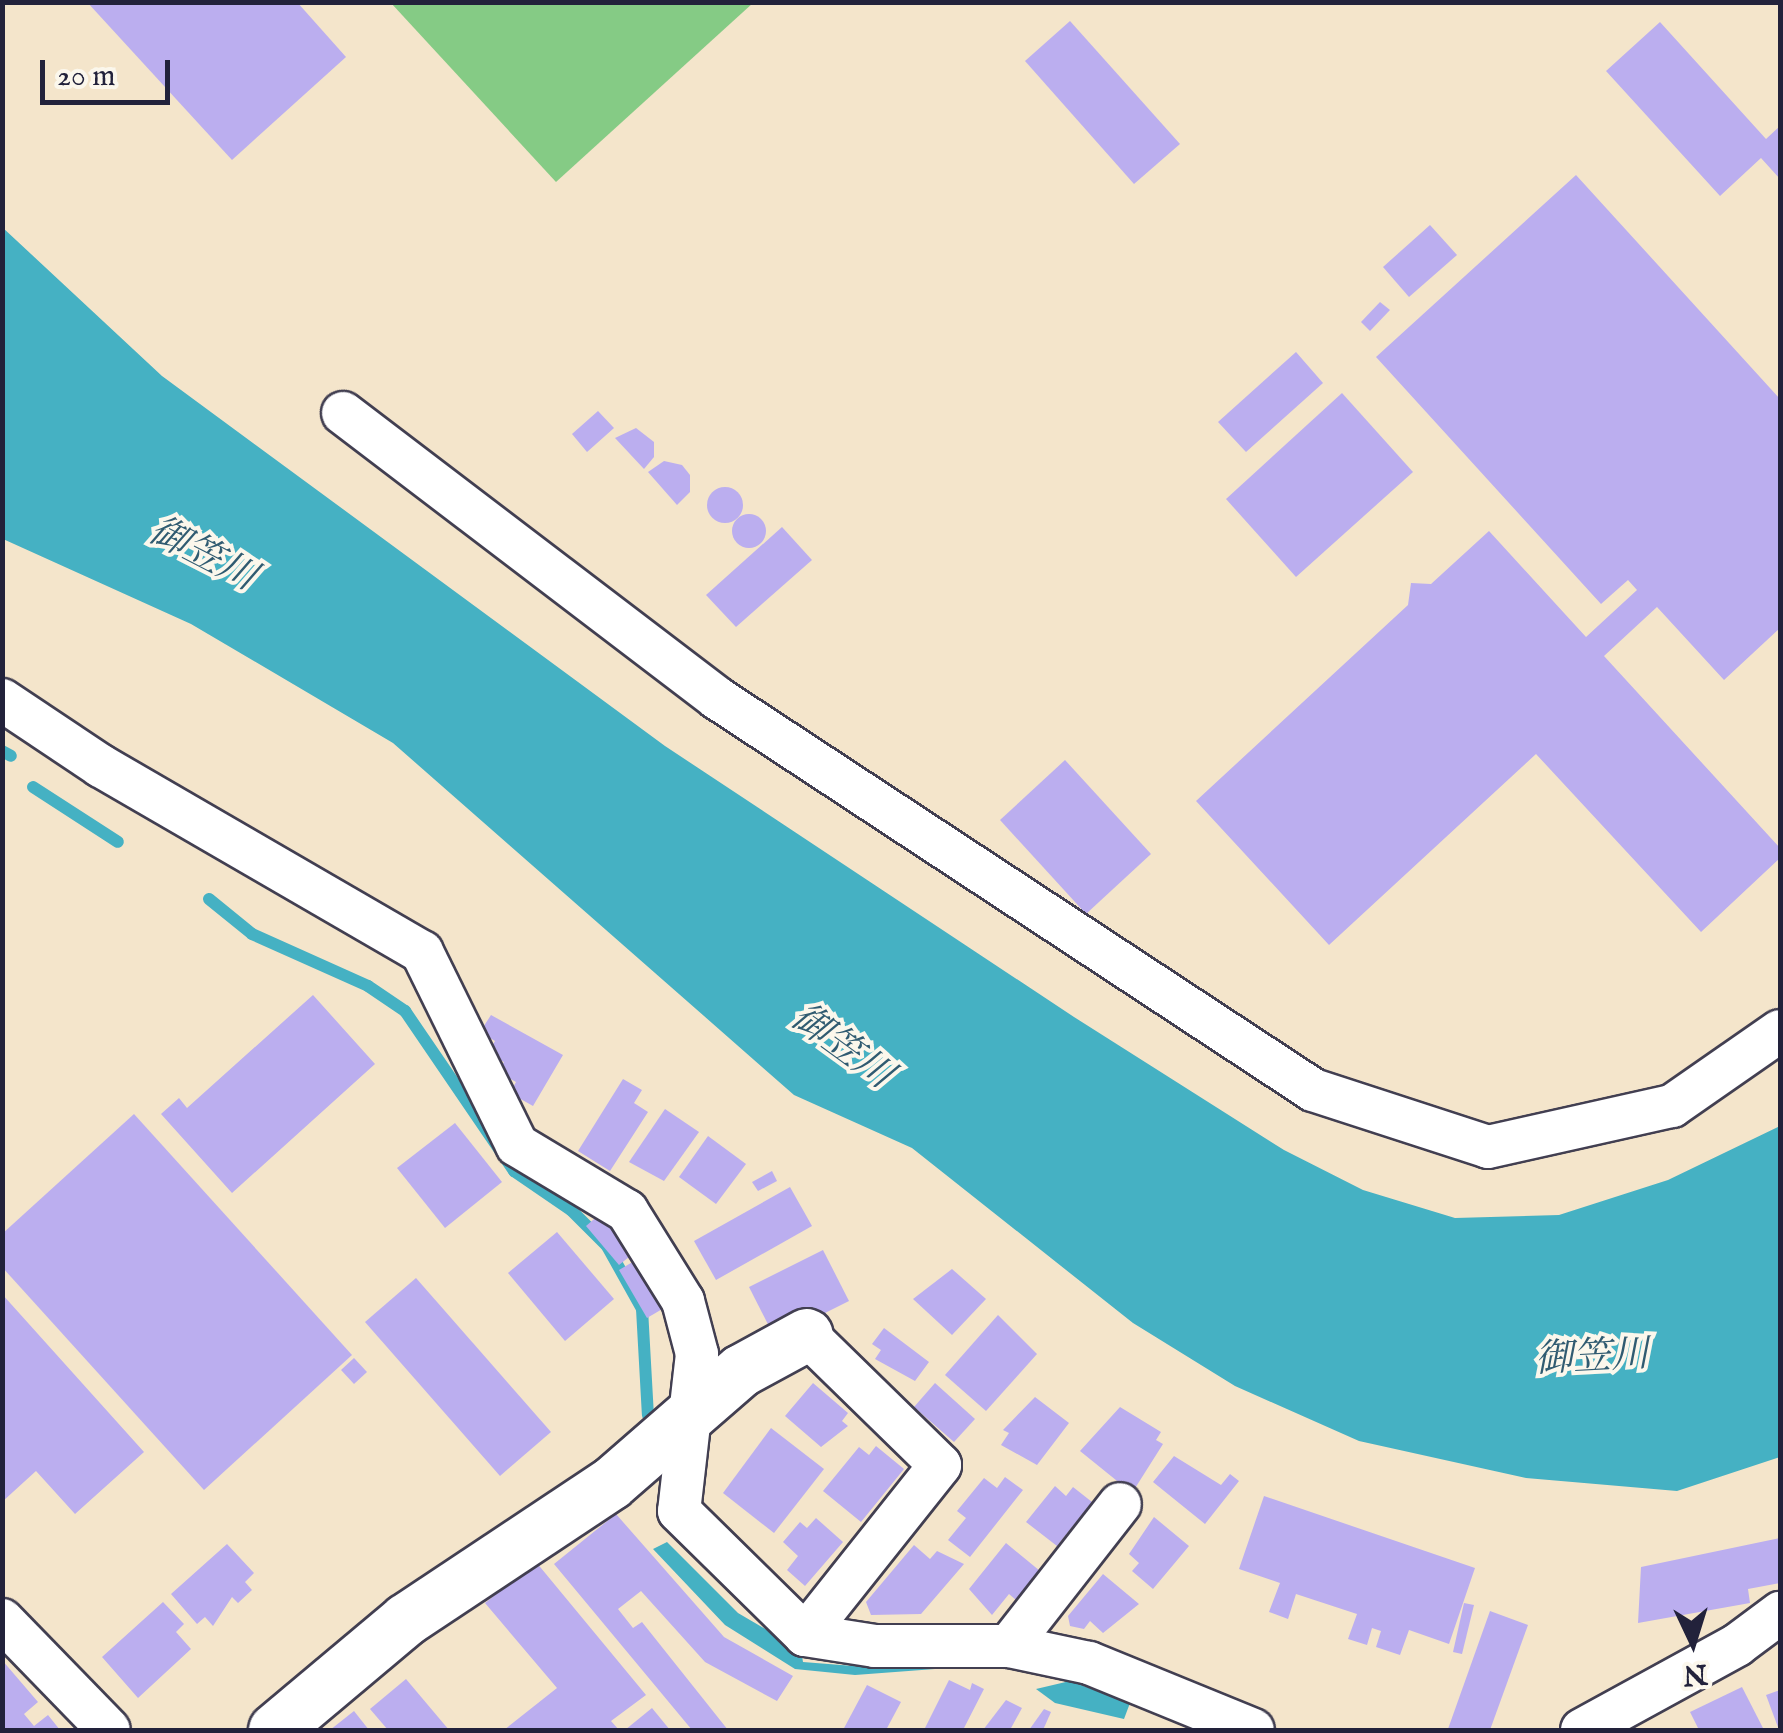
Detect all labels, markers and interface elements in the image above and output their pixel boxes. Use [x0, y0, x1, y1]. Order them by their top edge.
scale bar [45, 40, 175, 102]
text: 20 m [57, 58, 116, 96]
water label: 御笠川 [141, 510, 263, 602]
water label: 御笠川 [781, 996, 901, 1100]
water label: 御笠川 [1534, 1333, 1650, 1385]
north arrow [1643, 1593, 1743, 1693]
text: N [1682, 1655, 1708, 1692]

